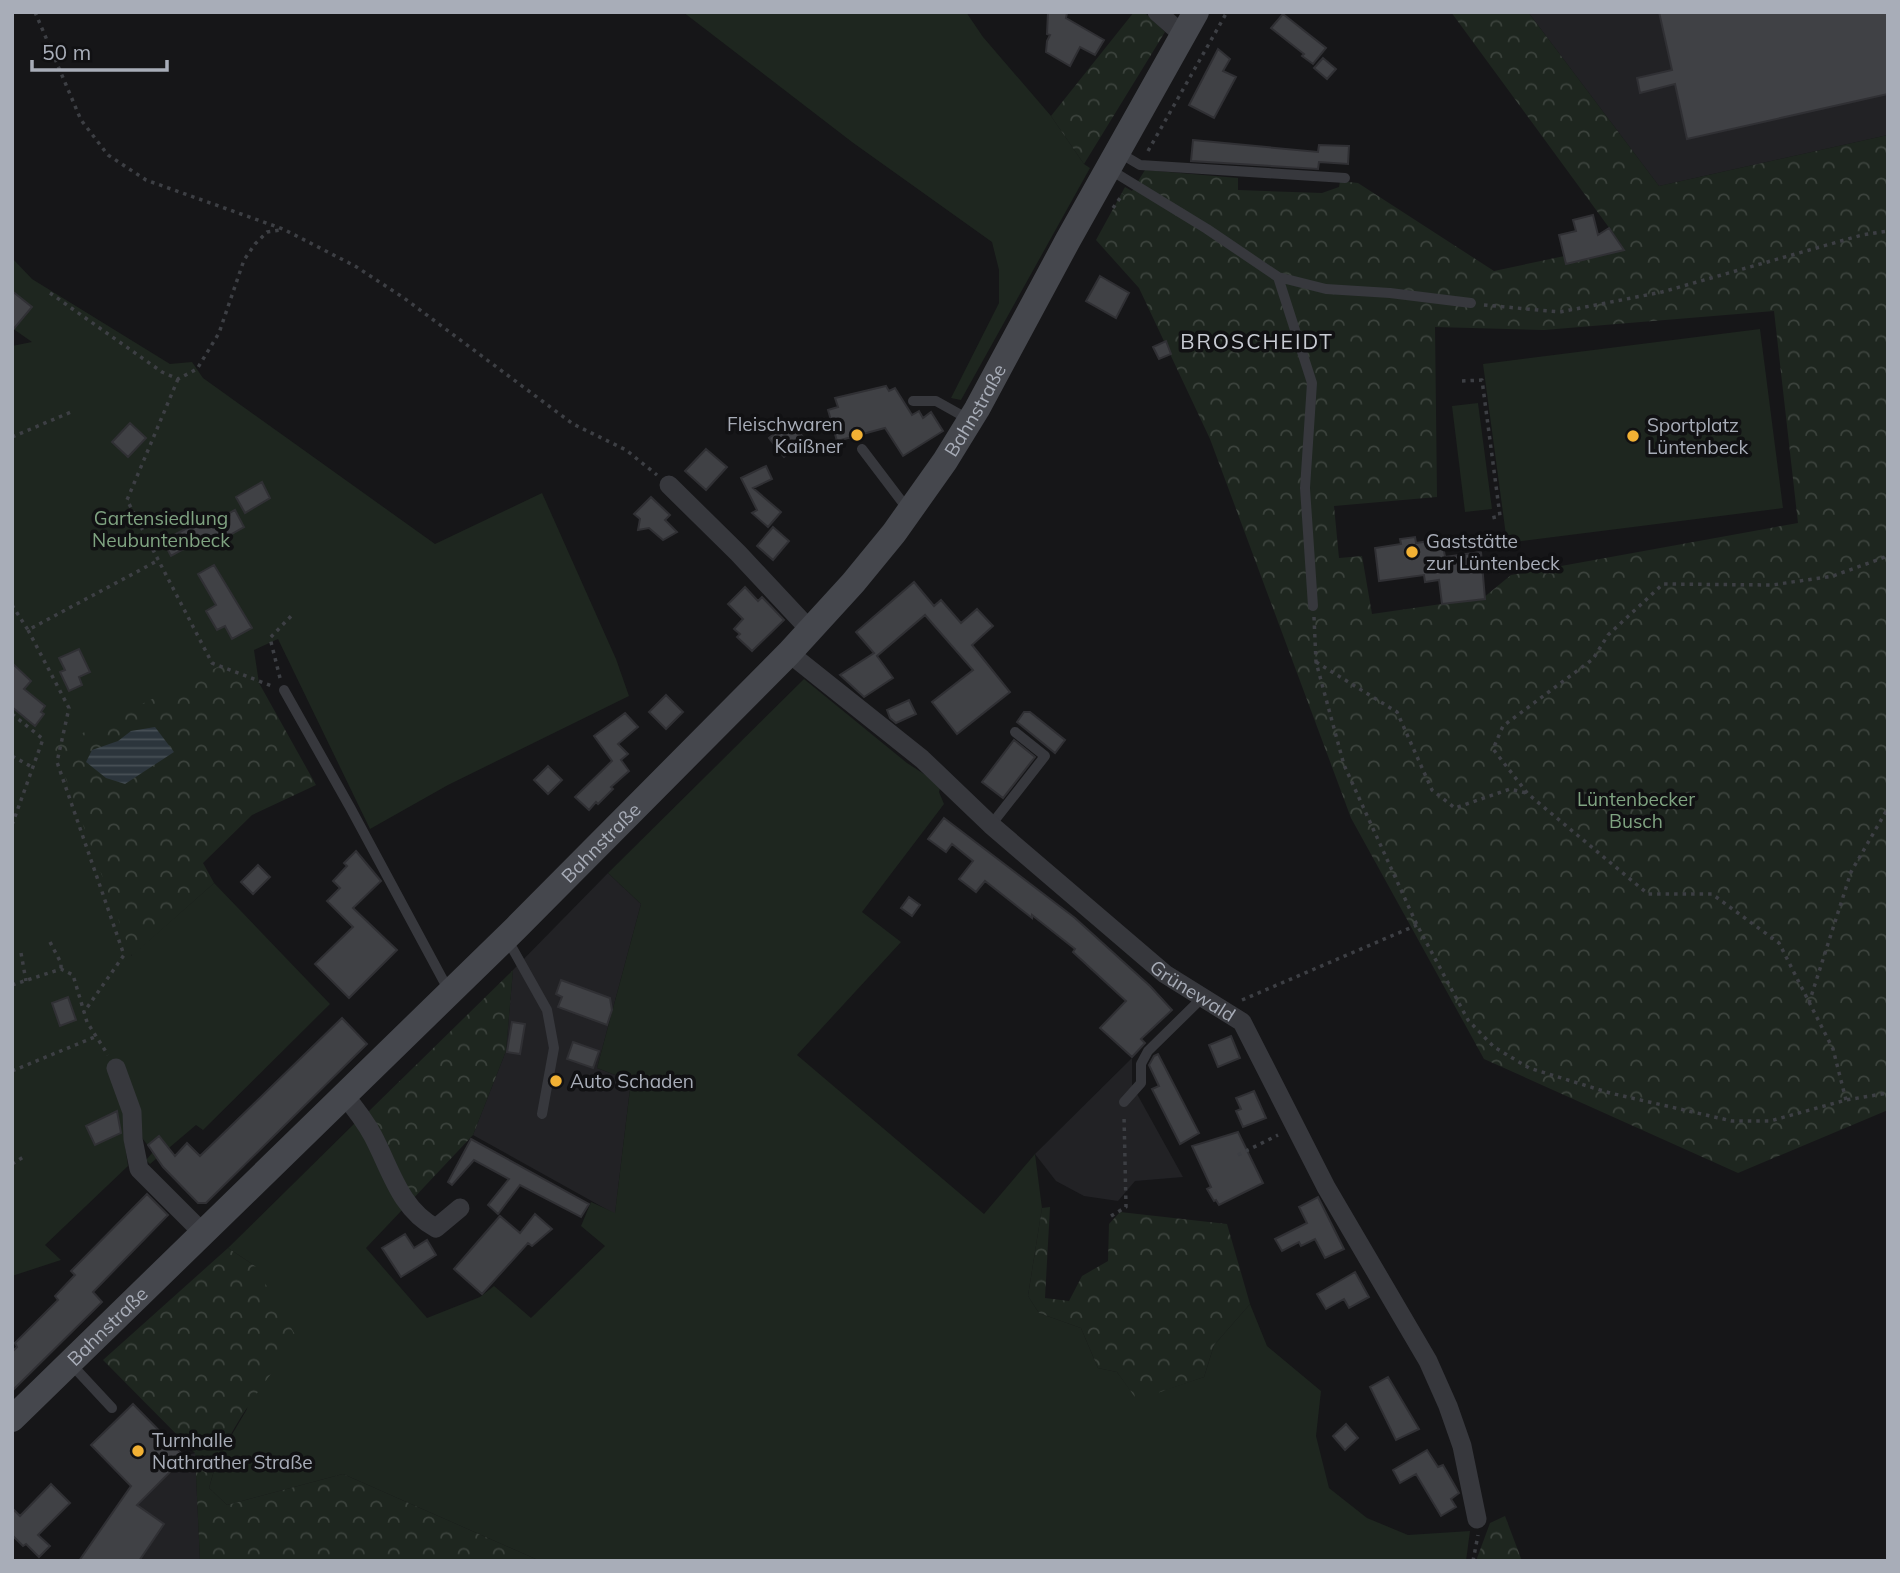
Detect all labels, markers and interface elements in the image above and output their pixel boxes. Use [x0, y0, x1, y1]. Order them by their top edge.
scale bar [32, 28, 166, 72]
text: 50 m [42, 39, 91, 65]
district label: BROSCHEIDT [1180, 328, 1334, 354]
street label: Bahnstraße [939, 360, 1011, 461]
place label: Fleischwaren Kaißner [727, 412, 843, 458]
place label: Sportplatz Lüntenbeck [1647, 413, 1748, 459]
marker: Fleischwaren Kaißner [849, 427, 865, 443]
marker: Sportplatz Lüntenbeck [1625, 428, 1641, 444]
park label: Gartensiedlung Neubuntenbeck [92, 506, 230, 552]
place label: Gaststätte zur Lüntenbeck [1426, 529, 1560, 575]
marker: Gaststätte zur Lüntenbeck [1404, 544, 1420, 560]
park label: Lüntenbecker Busch [1577, 787, 1695, 833]
street label: Bahnstraße [556, 797, 646, 888]
street label: Grünewald [1145, 954, 1240, 1027]
place label: Auto Schaden [570, 1069, 694, 1093]
marker: Auto Schaden [548, 1073, 564, 1089]
street label: Bahnstraße [62, 1282, 153, 1371]
place label: Turnhalle Nathrather Straße [152, 1428, 313, 1474]
marker: Turnhalle Nathrather Straße [130, 1443, 146, 1459]

